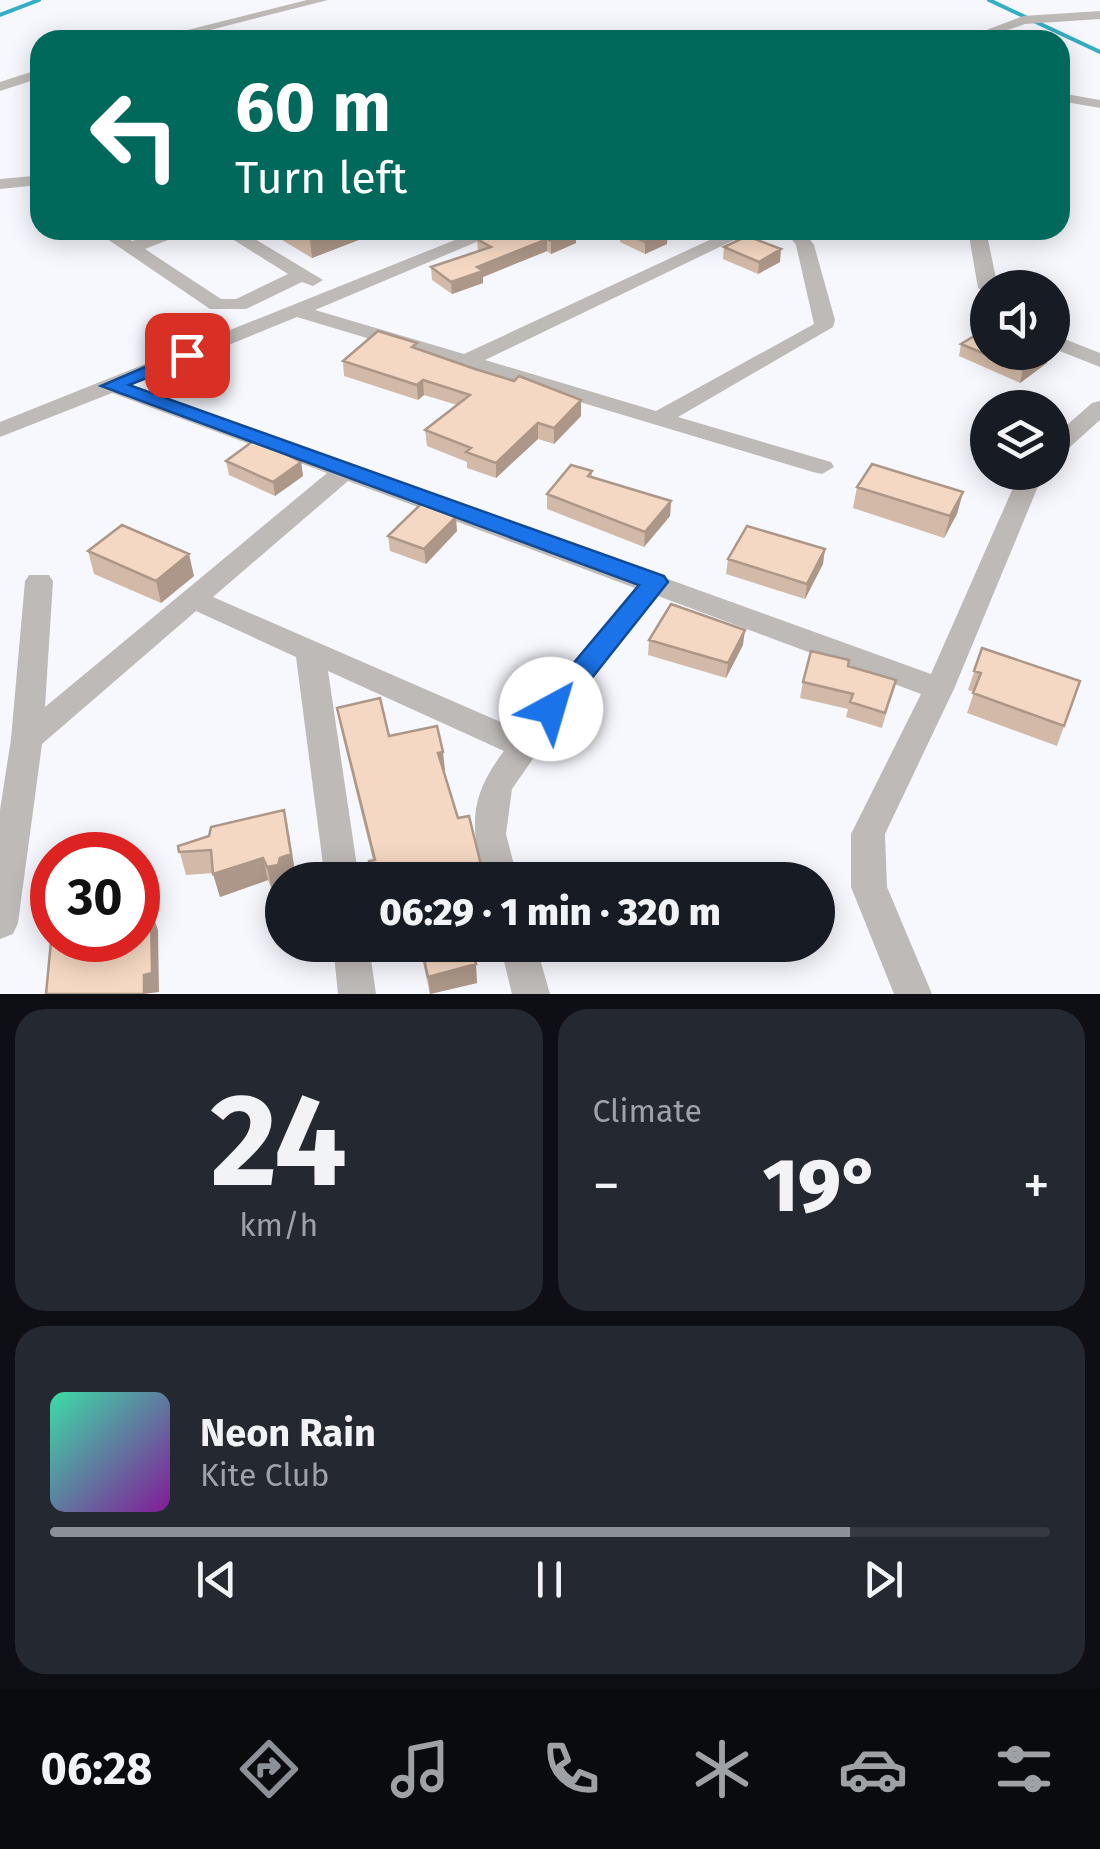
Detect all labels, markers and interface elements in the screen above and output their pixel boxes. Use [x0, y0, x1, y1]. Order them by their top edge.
text: 60 m [235, 66, 391, 150]
icon: left [70, 70, 200, 200]
text: Turn left [235, 151, 407, 205]
map controls [970, 270, 1070, 490]
button: sound [970, 270, 1070, 370]
pin [145, 313, 230, 398]
icon: arrive [160, 328, 215, 383]
button: layers [970, 390, 1070, 490]
position arrow [499, 657, 603, 761]
speed limit sign: 30 [30, 832, 160, 962]
text: 06:29 · 1 min · 320 m [379, 889, 721, 935]
text: 24 [210, 1063, 347, 1219]
text: Climate [593, 1092, 702, 1130]
text: 19° [763, 1141, 880, 1231]
text: − [593, 1153, 620, 1219]
text: + [1023, 1153, 1050, 1219]
text: km/h [239, 1206, 318, 1244]
text: Neon Rain [200, 1410, 376, 1456]
text: Kite Club [200, 1456, 329, 1494]
icon: previous [189, 1552, 244, 1607]
icon: pause [522, 1552, 577, 1607]
icon: next [856, 1552, 911, 1607]
icon: directions [234, 1734, 304, 1804]
icon: music [385, 1734, 455, 1804]
icon: phone [536, 1734, 606, 1804]
icon: climate [687, 1734, 757, 1804]
icon: car [838, 1734, 908, 1804]
icon: filters [989, 1734, 1059, 1804]
text: 06:28 [41, 1742, 152, 1796]

